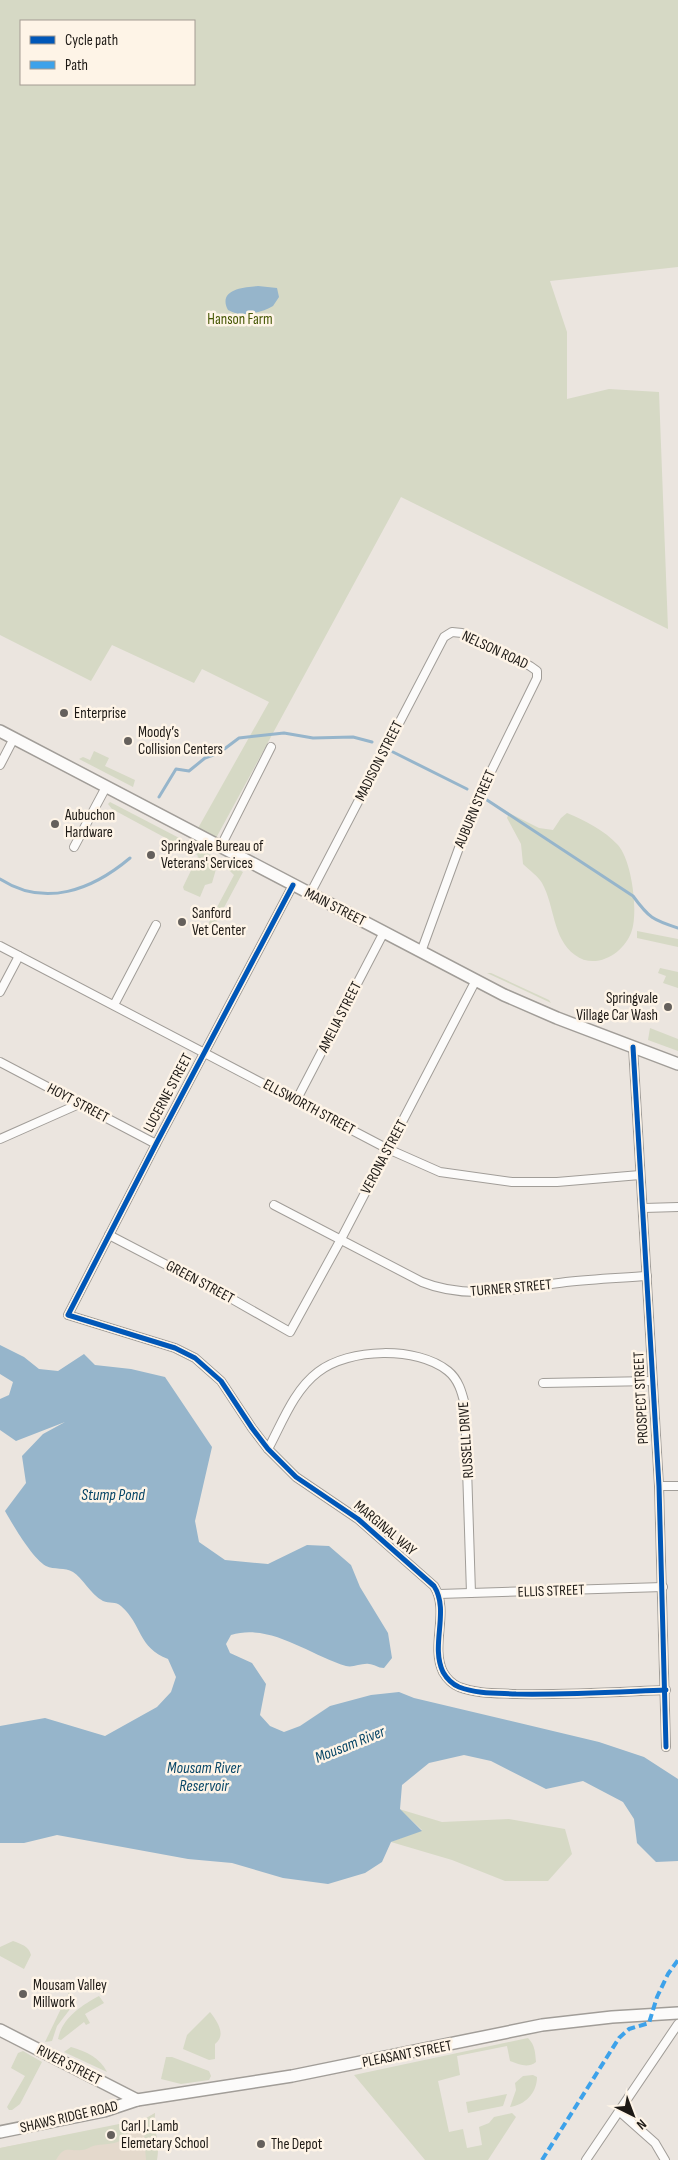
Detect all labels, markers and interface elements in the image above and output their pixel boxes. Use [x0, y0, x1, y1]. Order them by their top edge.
legend [20, 20, 195, 85]
text: Cycle path [65, 31, 118, 50]
text: Path [65, 56, 88, 75]
park label: Hanson Farm [207, 310, 273, 329]
street label: NELSON ROAD [459, 626, 531, 674]
place label: Enterprise [74, 704, 126, 723]
marker: Enterprise [58, 707, 70, 719]
street label: MADISON STREET [351, 718, 407, 804]
place label: Moody’s Collision Centers [138, 723, 223, 759]
marker: Moody’s Collision Centers [122, 735, 134, 747]
street label: AUBURN STREET [450, 767, 500, 852]
place label: Aubuchon Hardware [64, 806, 115, 842]
marker: Aubuchon Hardware [49, 818, 61, 830]
place label: Springvale Bureau of Veterans' Services [161, 837, 264, 873]
marker: Springvale Bureau of Veterans' Services [145, 849, 157, 861]
street label: MAIN STREET [301, 884, 369, 930]
place label: Sanford Vet Center [192, 904, 246, 940]
marker: Sanford Vet Center [176, 916, 188, 928]
street label: AMELIA STREET [314, 979, 366, 1056]
place label: Springvale Village Car Wash [576, 989, 658, 1025]
marker: Springvale Village Car Wash [662, 1001, 674, 1013]
street label: LUCERNE STREET [139, 1050, 197, 1136]
street label: ELLSWORTH STREET [260, 1075, 358, 1139]
street label: HOYT STREET [44, 1079, 112, 1127]
street label: VERONA STREET [357, 1117, 411, 1197]
street label: GREEN STREET [163, 1256, 237, 1308]
street label: TURNER STREET [470, 1275, 552, 1301]
street label: PROSPECT STREET [629, 1351, 653, 1445]
street label: RUSSELL DRIVE [454, 1401, 478, 1479]
water label: Stump Pond [81, 1486, 145, 1505]
street label: MARGINAL WAY [350, 1496, 421, 1560]
street label: ELLIS STREET [517, 1580, 585, 1602]
water label: Mousam River [312, 1722, 388, 1768]
water label: Mousam River Reservoir [167, 1759, 241, 1796]
place label: Mousam Valley Millwork [33, 1976, 107, 2012]
marker: Mousam Valley Millwork [17, 1988, 29, 2000]
street label: PLEASANT STREET [360, 2036, 454, 2072]
street label: RIVER STREET [34, 2041, 104, 2089]
north arrow [608, 2090, 658, 2140]
street label: SHAWS RIDGE ROAD [18, 2096, 120, 2138]
text: N [633, 2115, 650, 2133]
place label: Carl J. Lamb Elemetary School [121, 2117, 209, 2153]
marker: Carl J. Lamb Elemetary School [105, 2129, 117, 2141]
place label: The Depot [271, 2135, 323, 2154]
marker: The Depot [255, 2138, 267, 2150]

